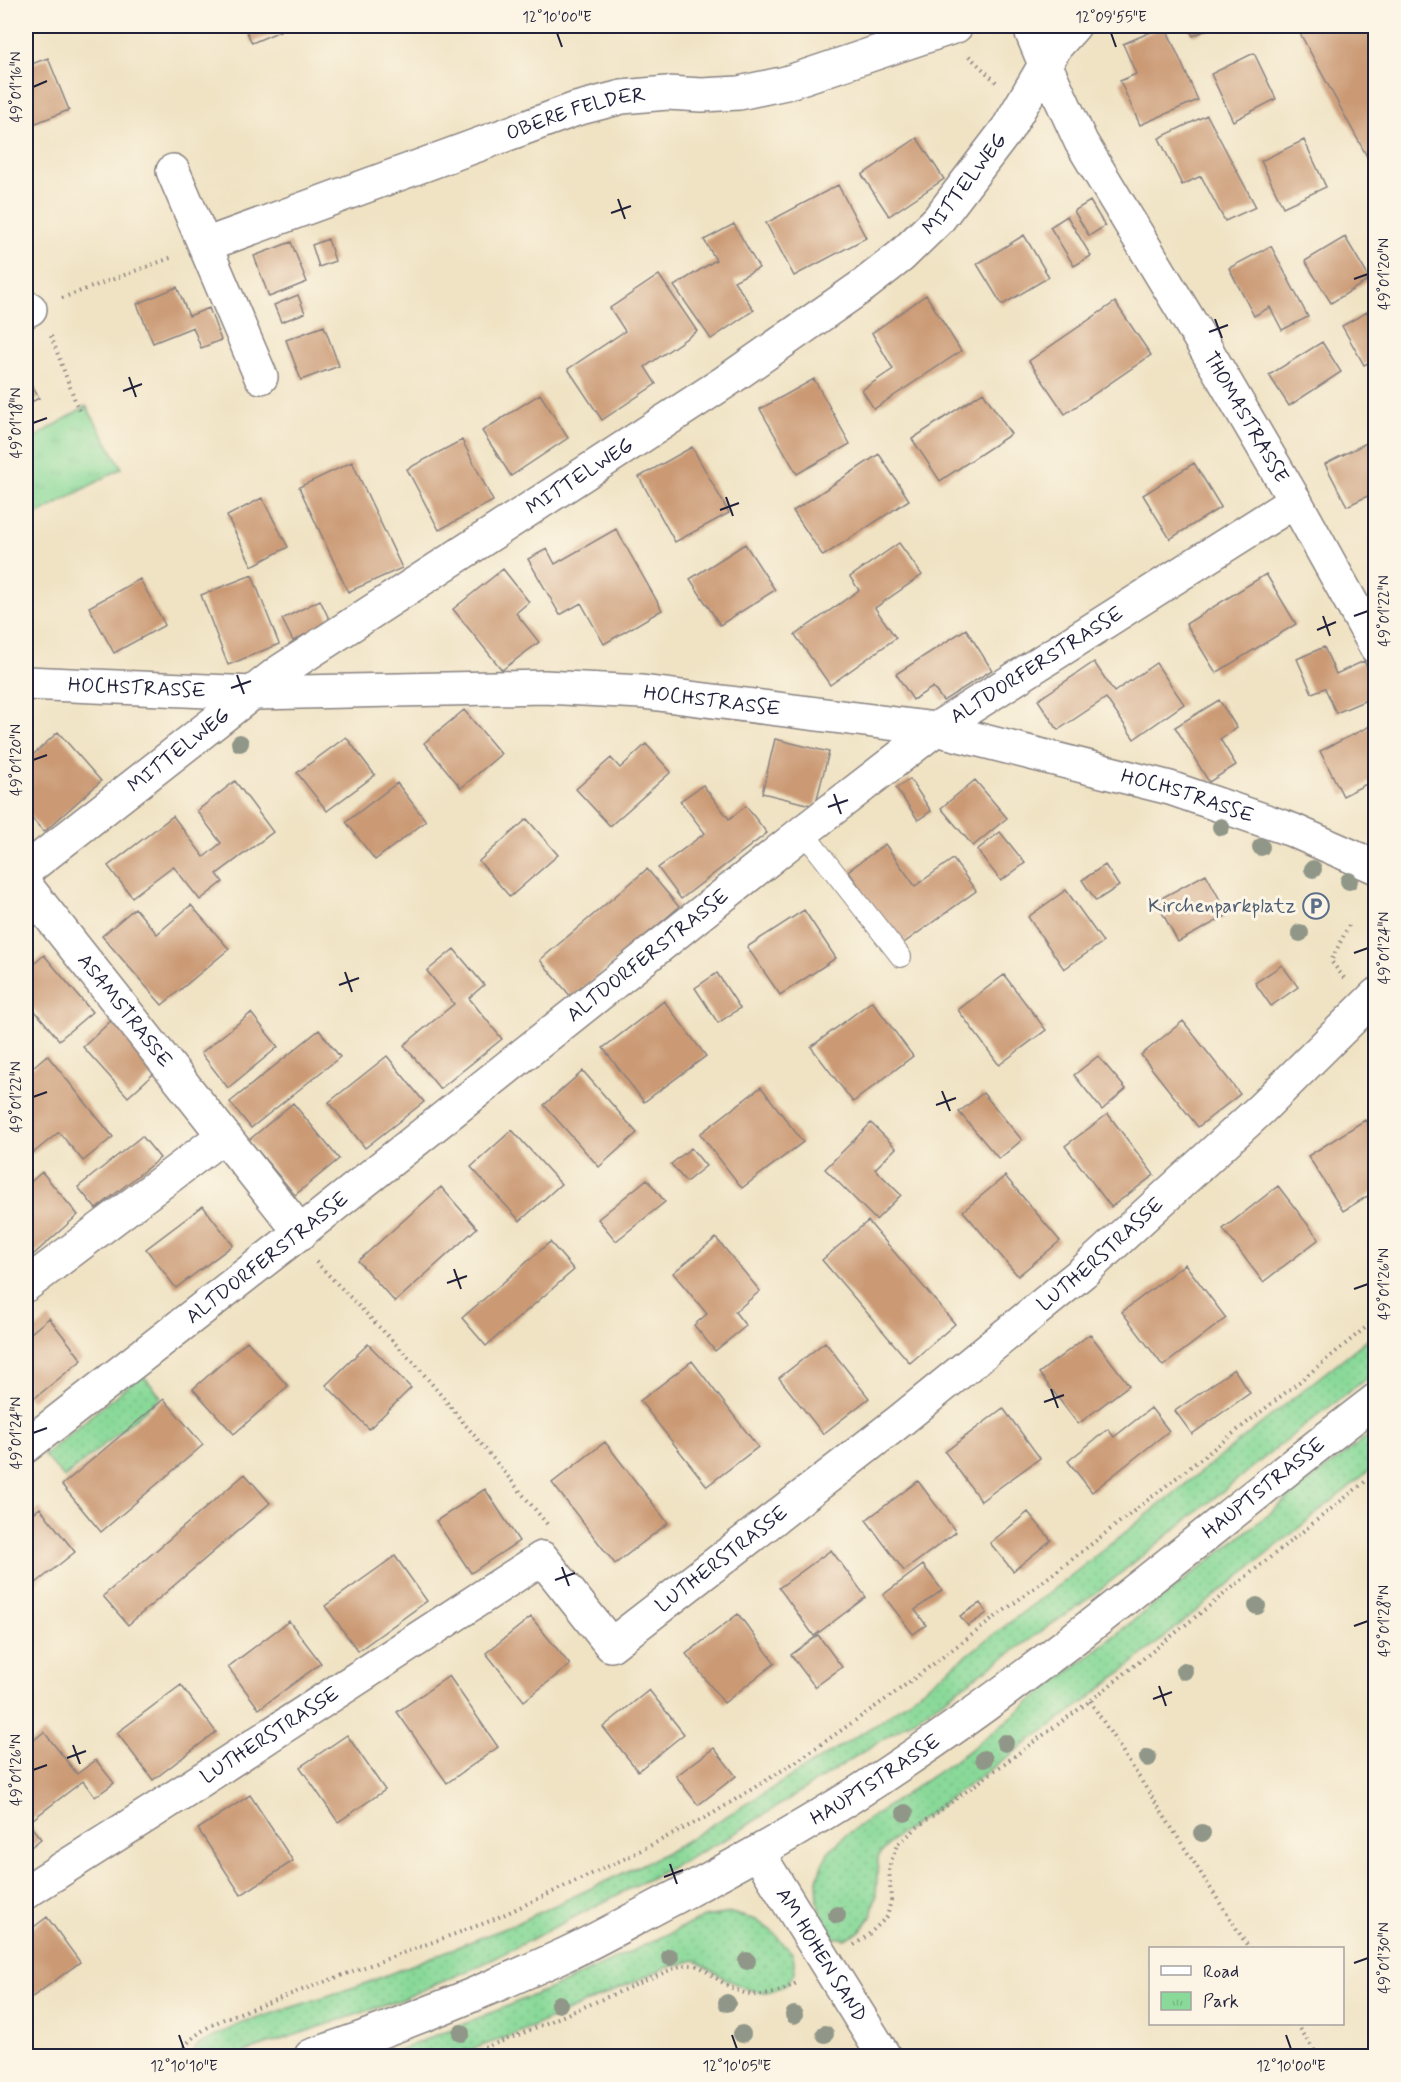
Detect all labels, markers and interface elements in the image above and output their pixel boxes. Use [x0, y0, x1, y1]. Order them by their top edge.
text: 12°10'00"E [522, 8, 592, 28]
text: 12°09'55"E [1075, 8, 1147, 28]
text: 49°01'16"N [7, 51, 27, 123]
street label: OBERE FELDER [502, 81, 647, 147]
street label: MITTELWEG [916, 127, 1013, 241]
text: 49°01'20"N [1375, 238, 1395, 310]
street label: THOMASTRASSE [1197, 347, 1295, 488]
text: 49°01'18"N [7, 387, 27, 459]
street label: MITTELWEG [521, 432, 639, 521]
text: 49°01'22"N [1375, 575, 1395, 647]
street label: ALTDORFERSTRASSE [945, 600, 1129, 730]
street label: HOCHSTRASSE [67, 671, 206, 704]
street label: HOCHSTRASSE [642, 679, 782, 723]
street label: MITTELWEG [122, 702, 236, 799]
text: 49°01'20"N [7, 724, 27, 796]
street label: HOCHSTRASSE [1118, 763, 1257, 829]
street label: ALTDORFERSTRASSE [561, 883, 735, 1028]
parking icon: Kirchenparkplatz [1301, 891, 1331, 921]
place label: Kirchenparkplatz [1148, 893, 1296, 920]
text: 49°01'24"N [1375, 912, 1395, 984]
street label: ASAMSTRASSE [71, 948, 178, 1073]
text: 49°01'22"N [7, 1061, 27, 1133]
street label: ALTDORFERSTRASSE [180, 1185, 354, 1330]
street label: LUTHERSTRASSE [1031, 1191, 1169, 1318]
text: 49°01'26"N [1375, 1248, 1395, 1320]
text: 49°01'24"N [7, 1397, 27, 1469]
street label: HAUPTSTRASSE [1197, 1431, 1331, 1545]
street label: LUTHERSTRASSE [650, 1499, 794, 1619]
text: 49°01'28"N [1375, 1585, 1395, 1657]
street label: LUTHERSTRASSE [195, 1680, 345, 1790]
street label: HAUPTSTRASSE [805, 1728, 946, 1832]
text: 49°01'26"N [7, 1734, 27, 1806]
street label: AM HOHEN SAND [769, 1883, 873, 2027]
text: 49°01'30"N [1375, 1922, 1395, 1994]
legend [1149, 1947, 1344, 2025]
text: Road [1203, 1960, 1239, 1984]
text: Park [1203, 1990, 1239, 2014]
text: 12°10'10"E [150, 2057, 218, 2077]
text: 12°10'05"E [703, 2057, 772, 2077]
text: 12°10'00"E [1256, 2057, 1326, 2077]

